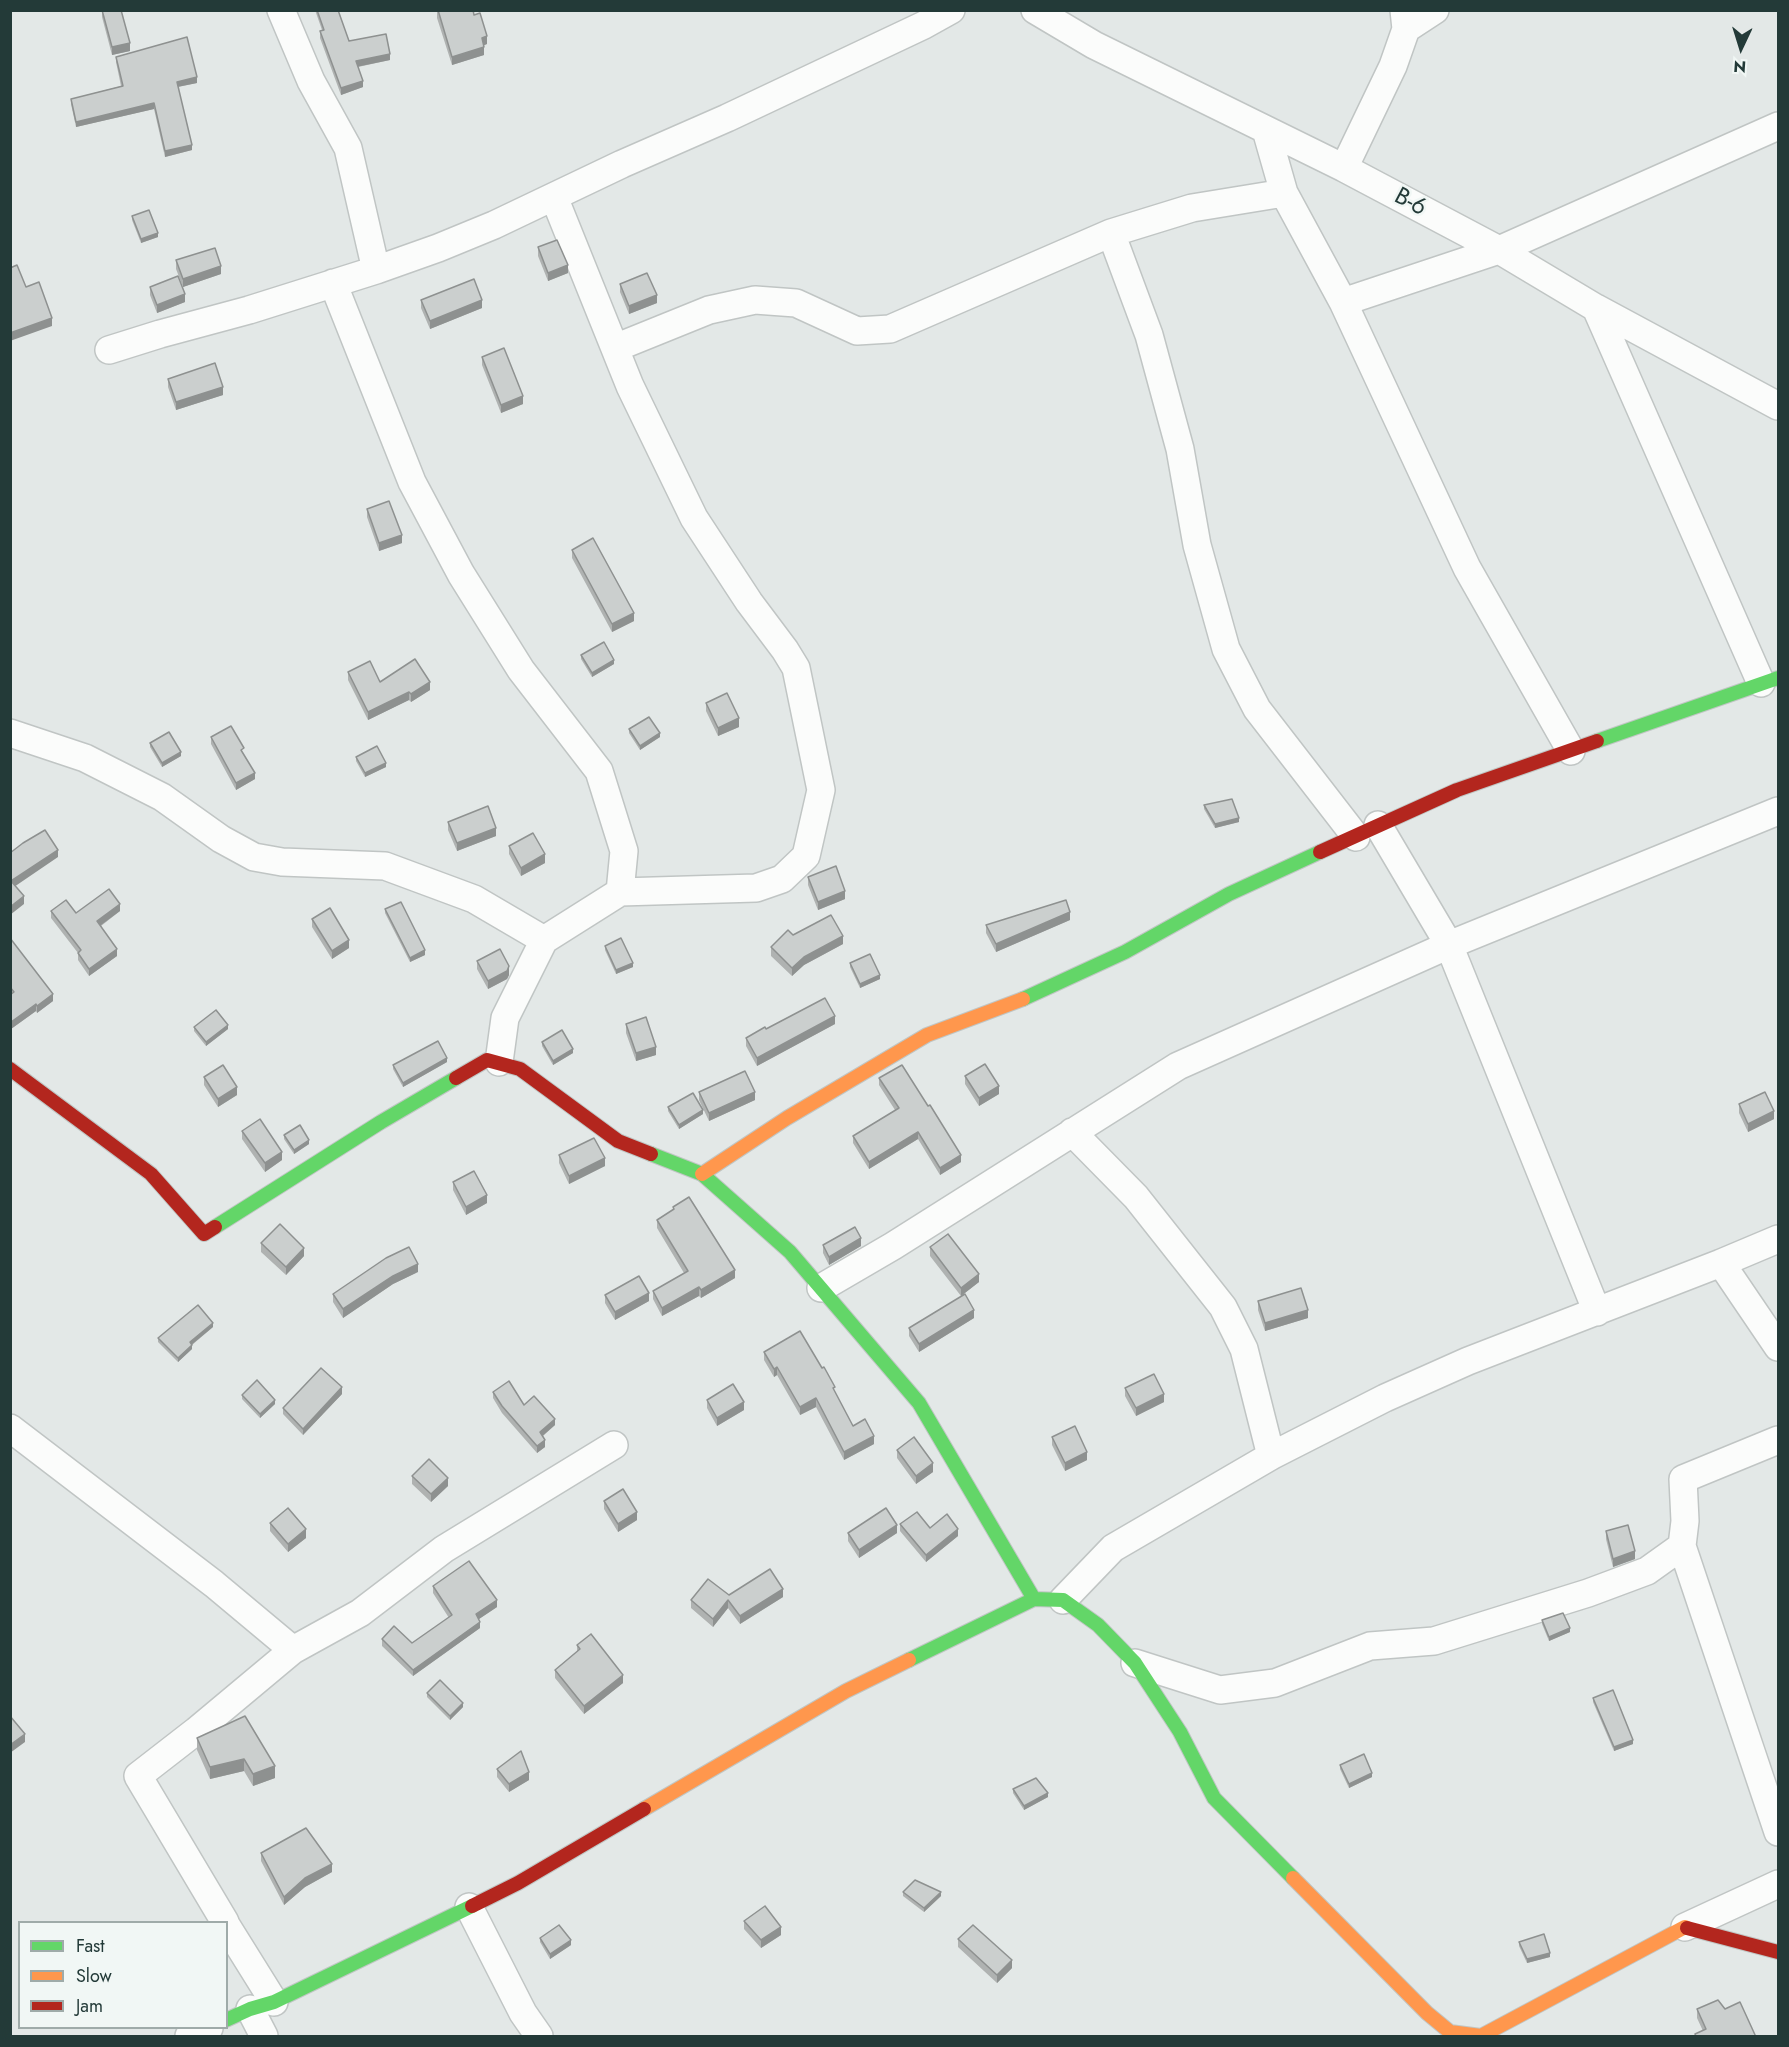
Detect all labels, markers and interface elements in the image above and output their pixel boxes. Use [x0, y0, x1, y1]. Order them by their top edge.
north arrow [1711, 18, 1771, 78]
text: N [1733, 55, 1747, 78]
street label: B-6 [1389, 183, 1431, 223]
legend [18, 1921, 228, 2029]
text: Fast [76, 1933, 105, 1959]
text: Slow [76, 1963, 112, 1989]
text: Jam [76, 1993, 103, 2019]

